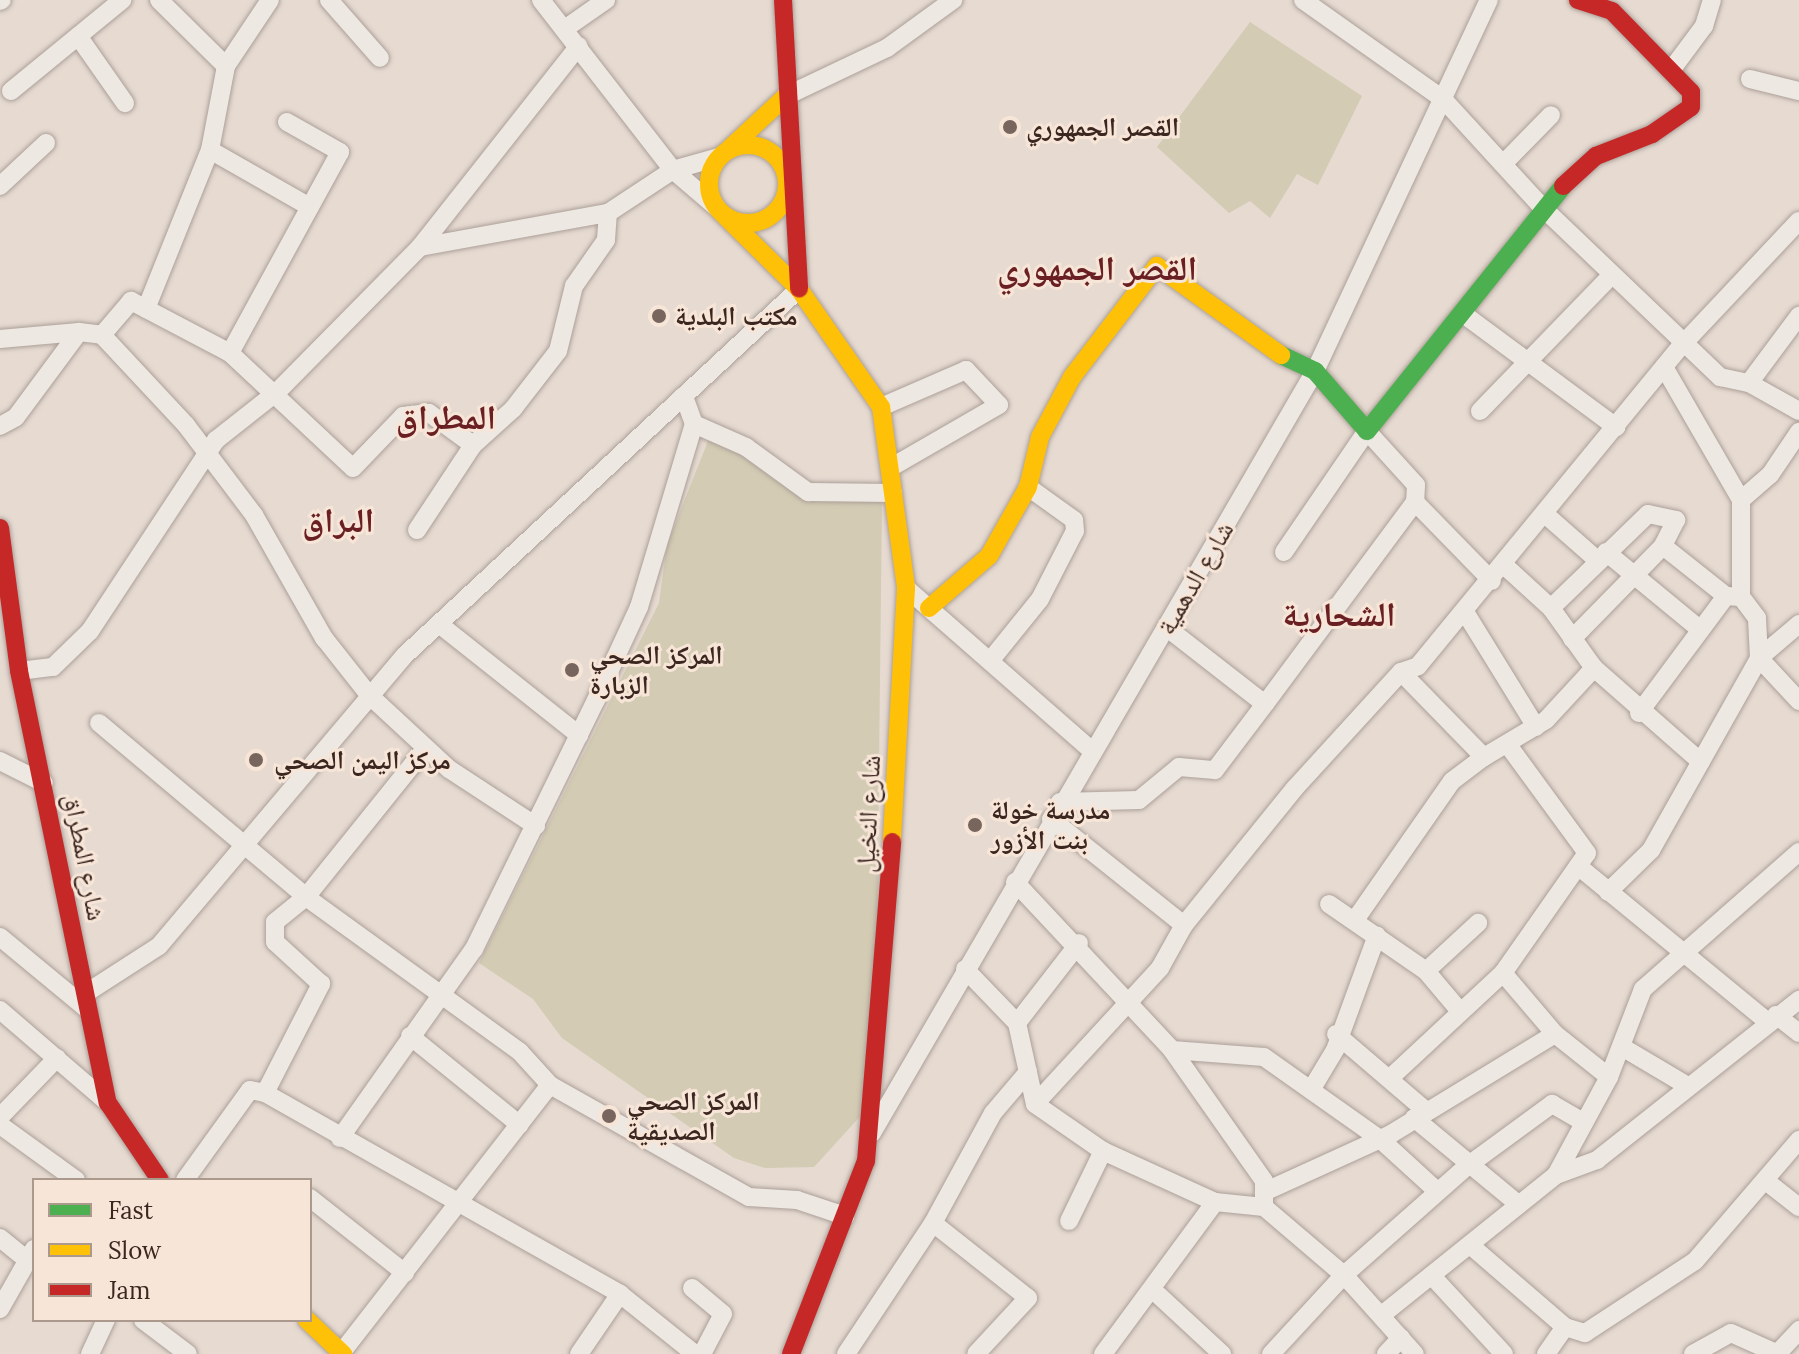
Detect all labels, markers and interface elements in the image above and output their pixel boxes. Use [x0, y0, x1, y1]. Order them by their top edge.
place label: القصر الجمهوري [1026, 111, 1179, 143]
marker: القصر الجمهوري [1001, 118, 1019, 136]
district label: القصر الجمهوري [997, 248, 1197, 288]
place label: مكتب البلدية [675, 300, 798, 332]
marker: مكتب البلدية [650, 307, 668, 325]
district label: المطراق [396, 397, 496, 437]
district label: البراق [302, 500, 374, 540]
street label: شارع الدهمية [1150, 516, 1240, 640]
district label: الشحارية [1282, 594, 1396, 634]
place label: المركز الصحي الزبارة [590, 639, 723, 700]
marker: المركز الصحي الزبارة [561, 659, 583, 681]
place label: مركز اليمن الصحي [274, 744, 451, 776]
marker: مركز اليمن الصحي [245, 749, 267, 771]
street label: شارع النخيل [849, 754, 887, 874]
street label: شارع المطراق [57, 791, 113, 923]
place label: مدرسة خولة بنت الأزور [991, 794, 1110, 856]
marker: مدرسة خولة بنت الأزور [966, 816, 984, 834]
place label: المركز الصحي الصديقية [627, 1085, 760, 1146]
marker: المركز الصحي الصديقية [598, 1105, 620, 1127]
legend [32, 1178, 312, 1322]
text: Fast [108, 1195, 153, 1226]
text: Slow [108, 1235, 161, 1266]
text: Jam [108, 1275, 150, 1306]

